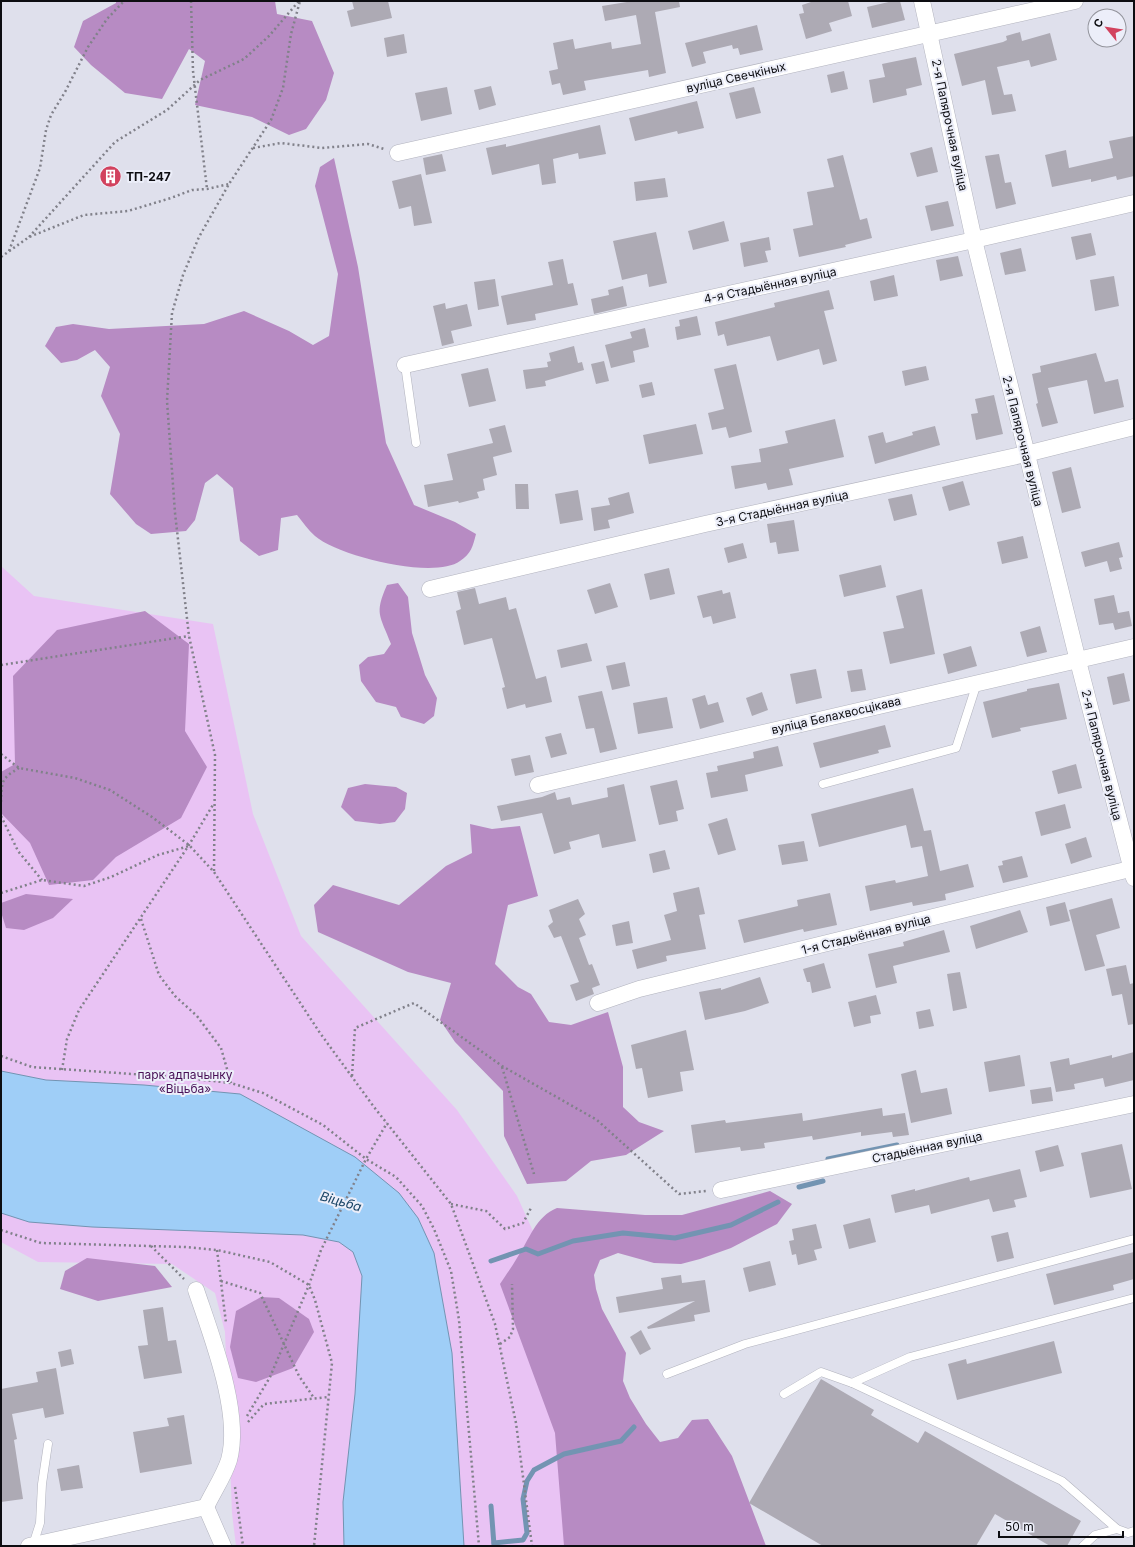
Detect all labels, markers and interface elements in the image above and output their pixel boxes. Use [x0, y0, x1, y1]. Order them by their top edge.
north arrow [1087, 8, 1127, 48]
text: С [1090, 16, 1106, 30]
street label: вуліца Свечкіных [685, 58, 788, 96]
street label: 2-я Папярочная вуліца [929, 58, 971, 192]
building icon: ТП-247 [98, 163, 124, 189]
place label: ТП-247 [126, 169, 171, 184]
street label: 4-я Стадыённая вуліца [702, 264, 838, 306]
street label: 2-я Папярочная вуліца [999, 374, 1047, 508]
street label: 3-я Стадыённая вуліца [714, 487, 850, 529]
street label: 2-я Папярочная вуліца [1078, 688, 1126, 822]
street label: вуліца Белахвосцікава [770, 693, 902, 737]
street label: 1-я Стадыённая вуліца [800, 911, 932, 957]
park label: парк адпачынку «Віцьба» [137, 1067, 233, 1096]
street label: Стадыённая вуліца [871, 1128, 983, 1166]
water label: Віцьба [318, 1187, 364, 1215]
scale bar [999, 1513, 1123, 1539]
text: 50 m [1005, 1519, 1034, 1534]

